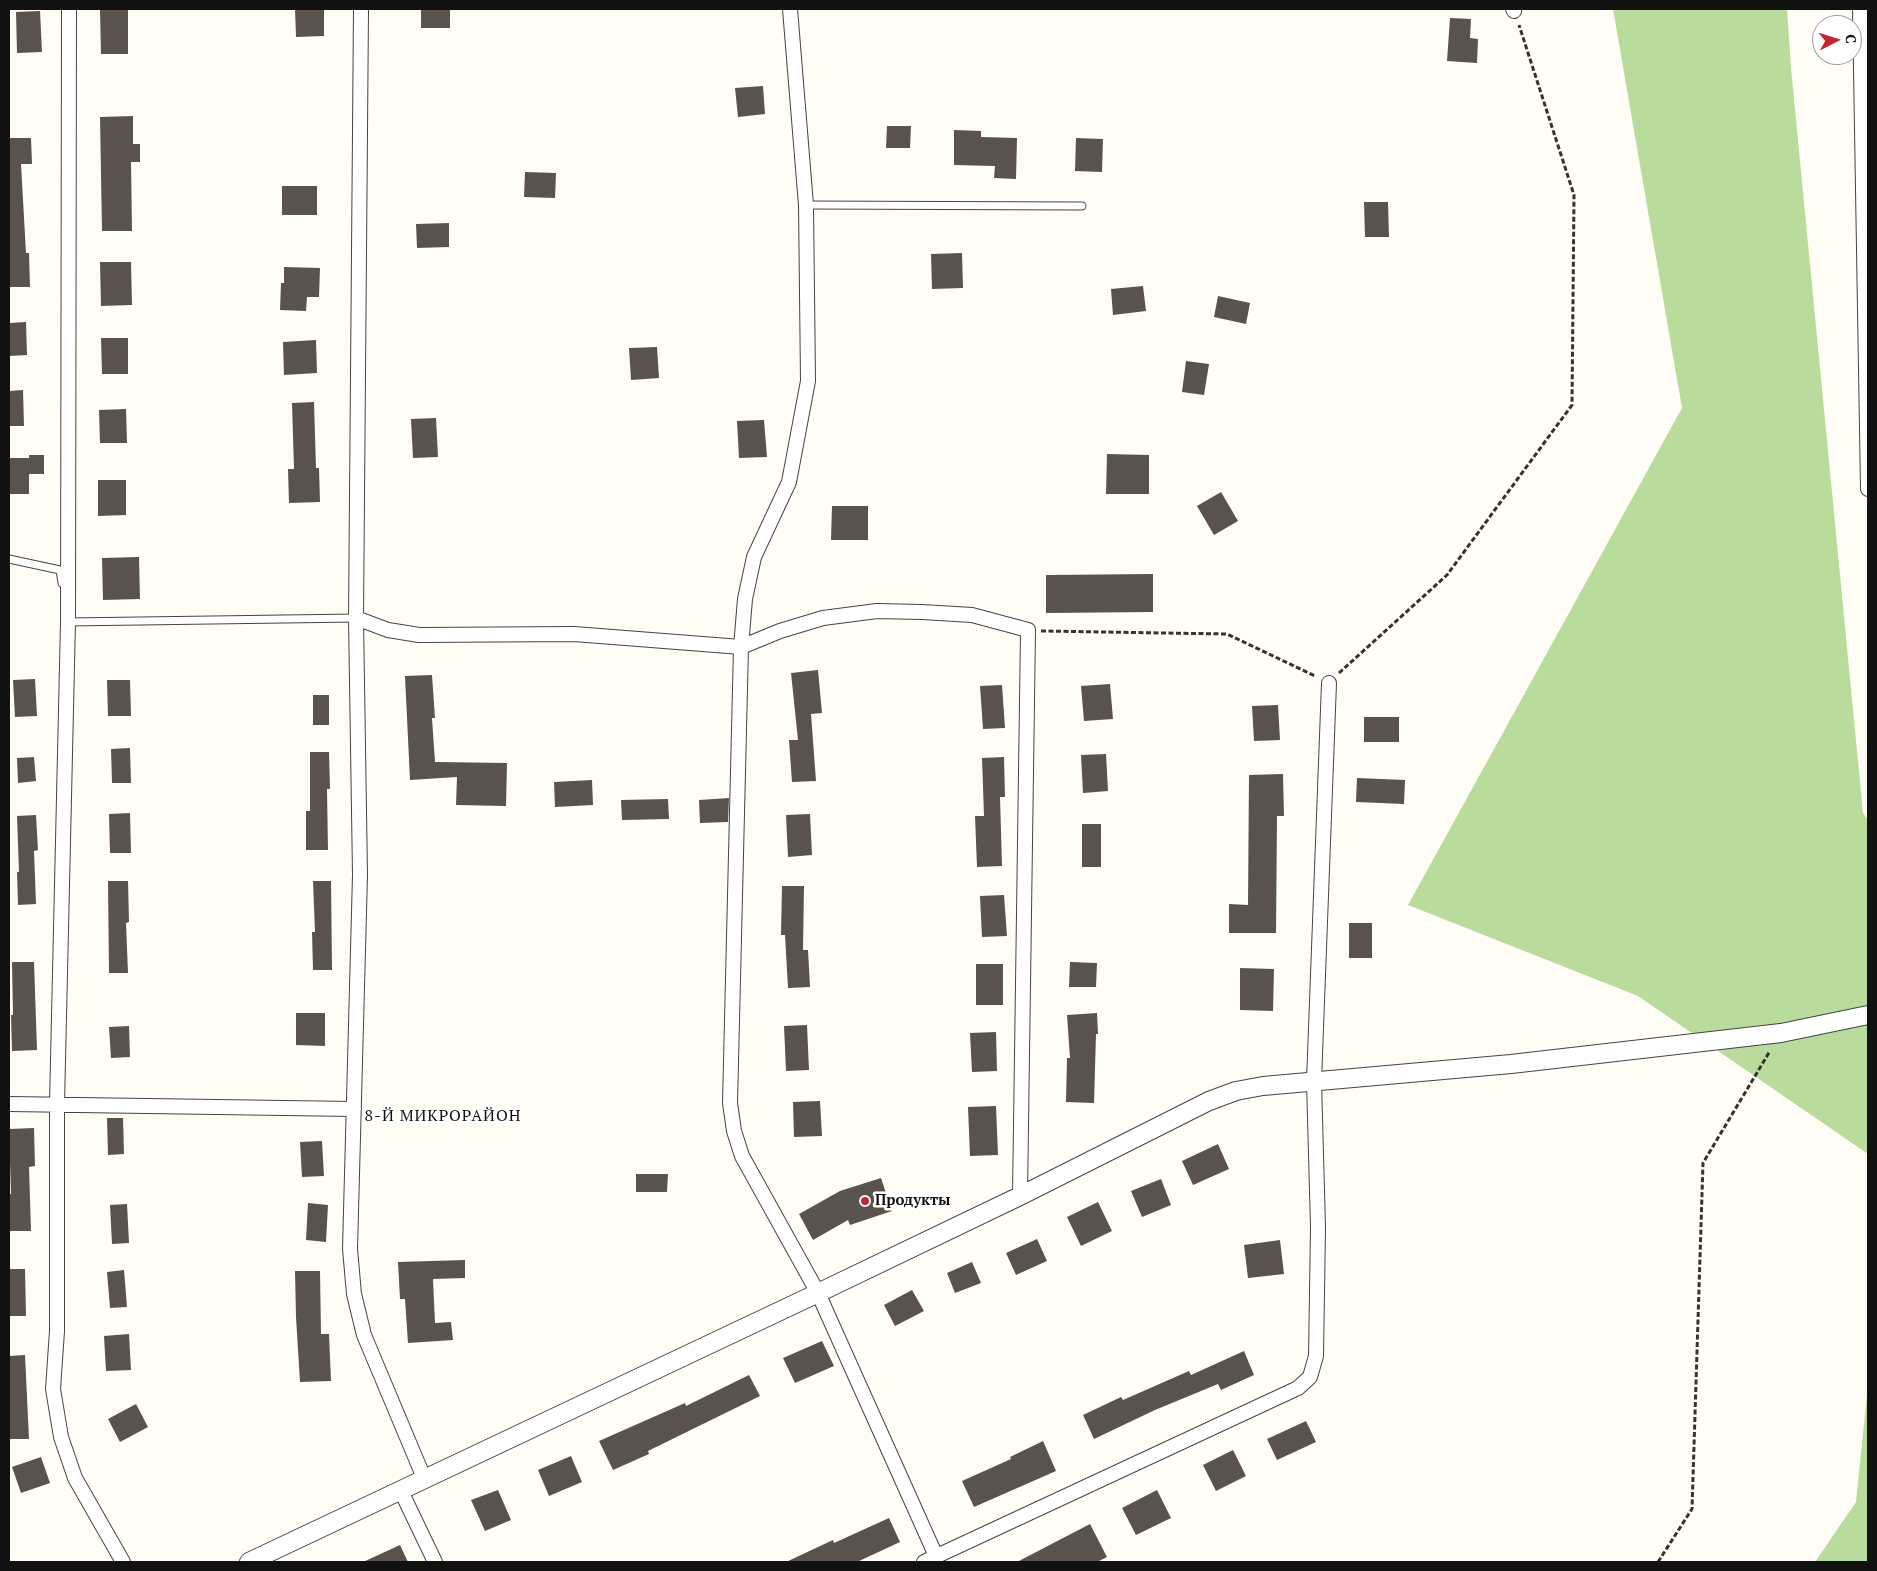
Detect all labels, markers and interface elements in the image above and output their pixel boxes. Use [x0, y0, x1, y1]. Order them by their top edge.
north arrow [1812, 15, 1862, 65]
text: С [1842, 33, 1861, 44]
district label: 8-Й МИКРОРАЙОН [363, 1106, 523, 1126]
place label: Продукты [875, 1192, 950, 1210]
marker: Продукты [859, 1195, 871, 1207]

